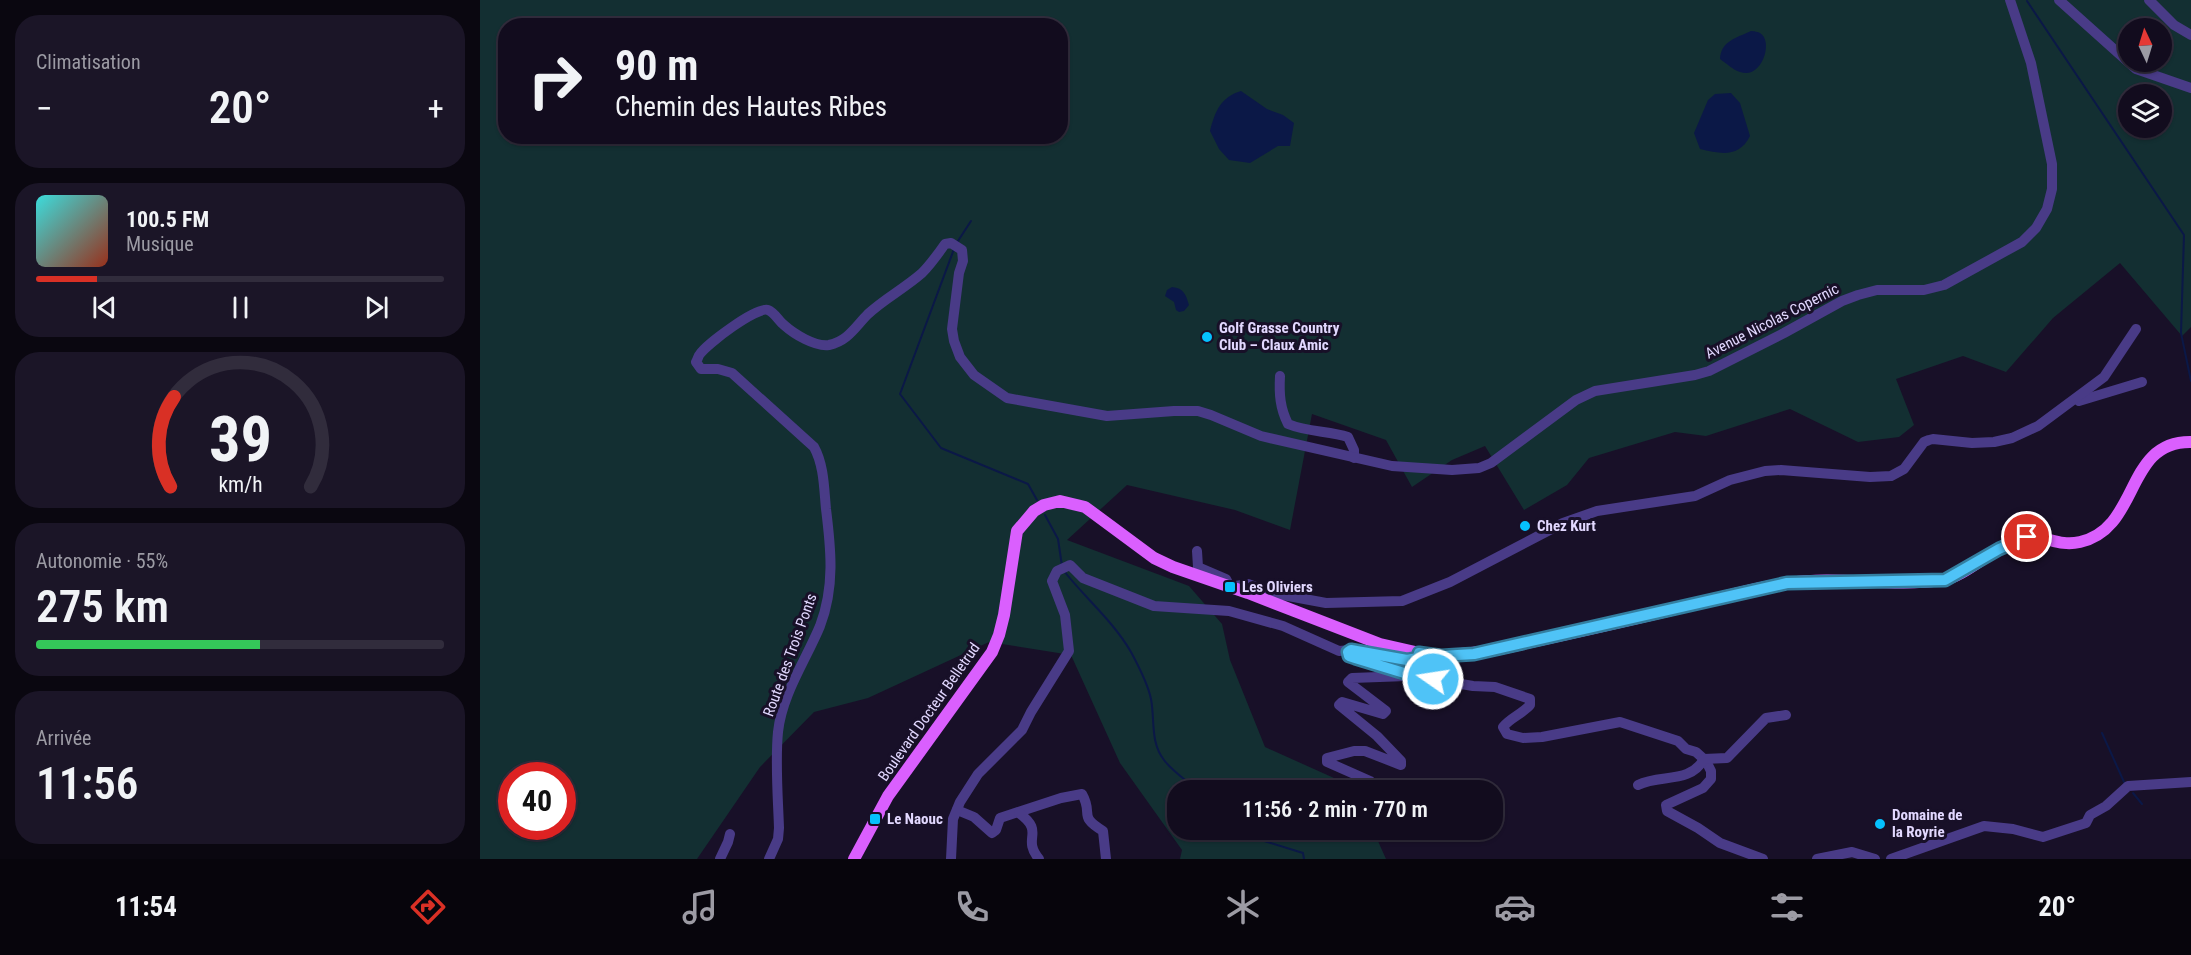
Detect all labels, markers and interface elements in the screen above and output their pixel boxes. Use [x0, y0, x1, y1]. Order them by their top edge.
north arrow [2118, 18, 2172, 72]
map controls [2118, 18, 2172, 138]
text: 90 m [615, 41, 698, 90]
icon: right [516, 42, 594, 120]
text: Climatisation [36, 50, 141, 74]
text: 20° [209, 81, 271, 134]
button: layers [2118, 84, 2172, 138]
text: − [36, 89, 53, 128]
text: + [428, 89, 444, 128]
text: Chemin des Hautes Ribes [615, 91, 887, 123]
text: 100.5 FM [126, 207, 209, 232]
text: Musique [126, 232, 194, 256]
street label: Avenue Nicolas Copernic [1702, 279, 1842, 362]
icon: previous [88, 291, 121, 324]
icon: pause [224, 291, 257, 324]
icon: next [360, 291, 393, 324]
place label: Golf Grasse Country Club – Claux Amic [1219, 319, 1340, 354]
marker: Golf Grasse Country Club – Claux Amic [1200, 330, 1214, 344]
text: 39 [208, 403, 272, 476]
text: km/h [218, 472, 262, 497]
pin [2001, 511, 2052, 562]
place label: Chez Kurt [1537, 517, 1596, 535]
marker: Chez Kurt [1518, 519, 1532, 533]
icon: arrive [2010, 520, 2043, 553]
text: Autonomie · 55% [36, 549, 168, 573]
place label: Les Oliviers [1242, 578, 1313, 596]
text: 275 km [36, 580, 169, 633]
marker: Les Oliviers [1223, 580, 1237, 594]
street label: Route des Trois Ponts [759, 591, 821, 719]
street label: Boulevard Docteur Belletrud [874, 639, 984, 785]
position arrow [1401, 647, 1465, 711]
text: Arrivée [36, 726, 92, 750]
text: 11:56 [36, 757, 138, 810]
speed limit sign: 40 [498, 762, 576, 840]
text: 11:56 · 2 min · 770 m [1242, 797, 1428, 822]
place label: Domaine de la Royrie [1892, 806, 1963, 841]
place label: Le Naouc [887, 810, 943, 828]
marker: Le Naouc [868, 812, 882, 826]
marker: Domaine de la Royrie [1873, 817, 1887, 831]
icon: directions [407, 886, 449, 928]
icon: music [679, 886, 721, 928]
icon: phone [951, 886, 993, 928]
icon: climate [1222, 886, 1264, 928]
icon: car [1494, 886, 1536, 928]
icon: filters [1766, 886, 1808, 928]
text: 11:54 [115, 891, 177, 923]
text: 20° [2038, 891, 2076, 923]

